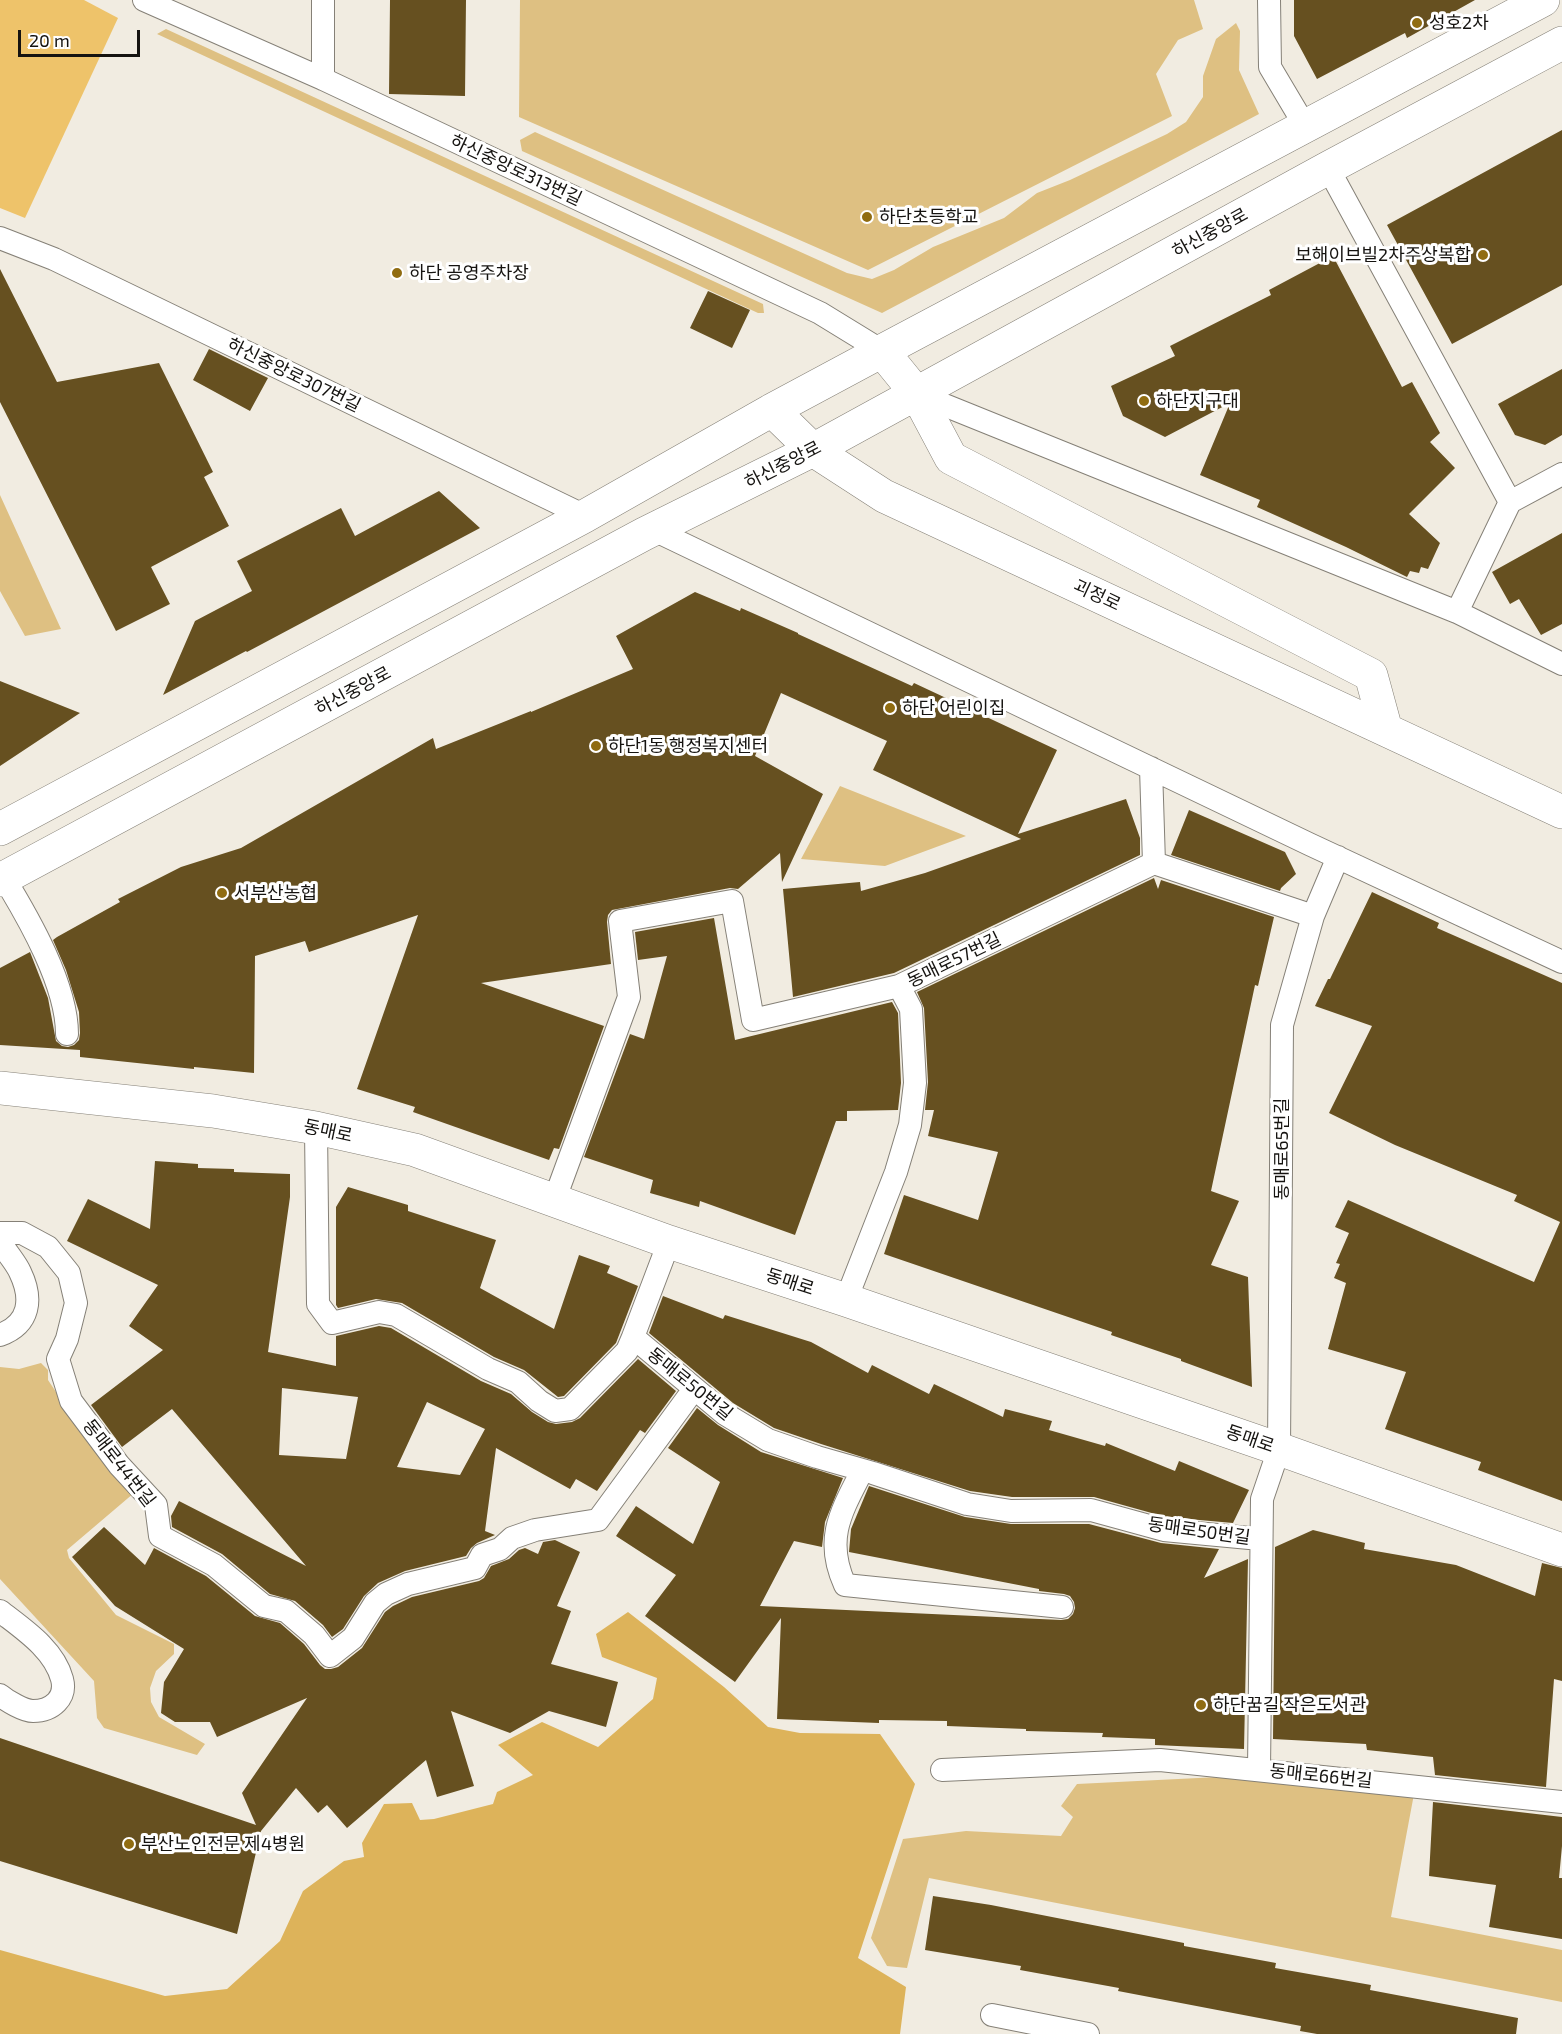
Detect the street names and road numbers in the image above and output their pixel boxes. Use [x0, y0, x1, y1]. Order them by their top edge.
street label: 하신중앙로313번길 [447, 130, 585, 210]
street label: 하신중앙로 [1169, 203, 1251, 263]
street label: 하신중앙로307번길 [224, 333, 364, 417]
street label: 하신중앙로 [741, 437, 825, 493]
street label: 괴정로 [1070, 575, 1124, 615]
street label: 하신중앙로 [311, 662, 395, 720]
street label: 동매로57번길 [904, 928, 1004, 992]
street label: 동매로65번길 [1271, 1098, 1293, 1200]
street label: 동매로 [301, 1115, 355, 1147]
street label: 동매로 [763, 1264, 817, 1300]
street label: 동매로50번길 [643, 1343, 737, 1425]
street label: 동매로44번길 [78, 1415, 160, 1511]
street label: 동매로 [1223, 1421, 1277, 1457]
street label: 동매로50번길 [1146, 1513, 1252, 1549]
street label: 동매로66번길 [1268, 1760, 1374, 1792]

